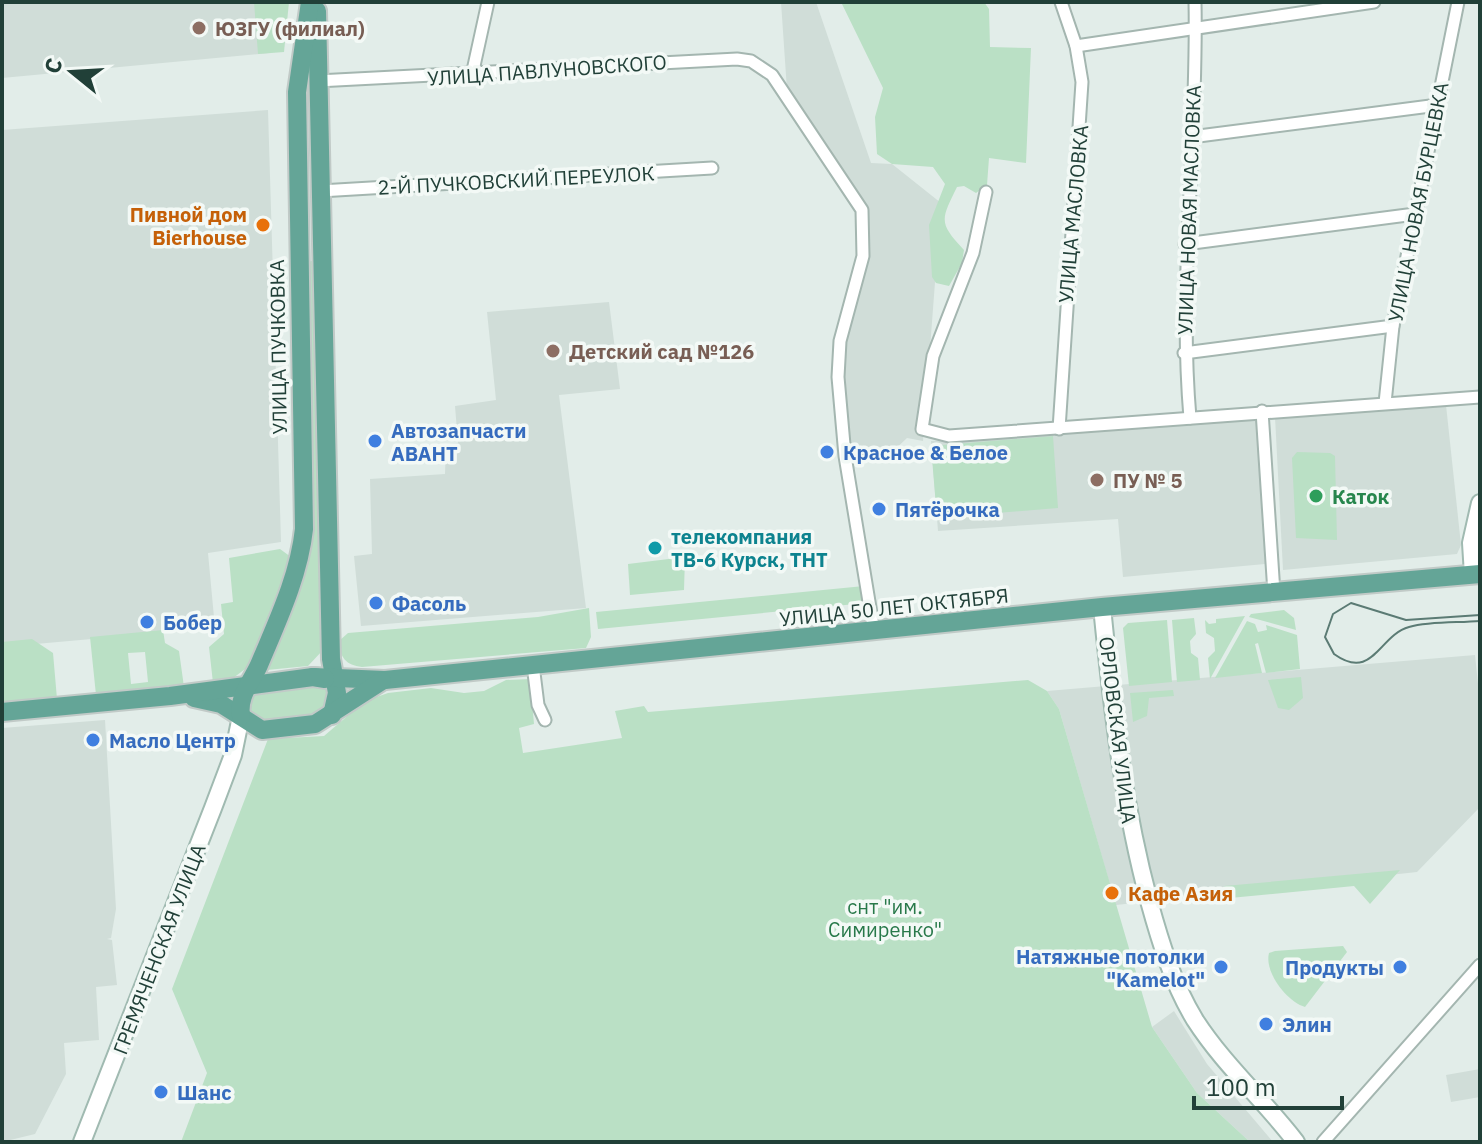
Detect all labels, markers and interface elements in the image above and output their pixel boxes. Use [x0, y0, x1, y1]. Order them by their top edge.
place label: ЮЗГУ (филиал) [215, 15, 365, 42]
marker: ЮЗГУ (филиал) [190, 19, 208, 37]
north arrow [32, 32, 112, 112]
street label: УЛИЦА ПАВЛУНОВСКОГО [426, 48, 668, 92]
text: С [36, 54, 69, 77]
street label: УЛИЦА НОВАЯ БУРЦЕВКА [1381, 79, 1455, 324]
street label: УЛИЦА НОВАЯ МАСЛОВКА [1171, 84, 1207, 336]
street label: УЛИЦА МАСЛОВКА [1052, 123, 1094, 304]
street label: 2-Й ПУЧКОВСКИЙ ПЕРЕУЛОК [377, 159, 655, 201]
place label: Пивной дом Bierhouse [130, 201, 247, 251]
marker: Пивной дом Bierhouse [254, 216, 272, 234]
street label: УЛИЦА ПУЧКОВКА [263, 259, 293, 435]
place label: Детский сад №126 [569, 338, 754, 365]
marker: Детский сад №126 [544, 342, 562, 360]
place label: Автозапчасти АВАНТ [391, 417, 526, 467]
marker: Автозапчасти АВАНТ [366, 432, 384, 450]
place label: Красное & Белое [843, 439, 1008, 466]
marker: Красное & Белое [818, 443, 836, 461]
place label: ПУ № 5 [1113, 467, 1182, 494]
marker: ПУ № 5 [1088, 471, 1106, 489]
place label: Каток [1332, 483, 1390, 510]
marker: Каток [1307, 487, 1325, 505]
place label: Пятёрочка [895, 496, 1000, 523]
marker: Пятёрочка [870, 500, 888, 518]
place label: телекомпания ТВ-6 Курск, ТНТ [671, 523, 828, 573]
marker: телекомпания ТВ-6 Курск, ТНТ [646, 539, 664, 557]
street label: УЛИЦА 50 ЛЕТ ОКТЯБРЯ [778, 582, 1010, 632]
place label: Фасоль [392, 590, 466, 617]
marker: Фасоль [367, 594, 385, 612]
place label: Бобер [163, 609, 222, 636]
marker: Бобер [138, 613, 156, 631]
street label: ОРЛОВСКАЯ УЛИЦА [1093, 635, 1143, 825]
place label: Масло Центр [109, 727, 236, 754]
marker: Масло Центр [84, 731, 102, 749]
street label: ГРЕМЯЧЕНСКАЯ УЛИЦА [106, 840, 212, 1058]
place label: Кафе Азия [1128, 880, 1233, 907]
marker: Кафе Азия [1103, 884, 1121, 902]
park label: снт "им. Симиренко" [828, 893, 942, 943]
place label: Натяжные потолки "Kamelot" [1016, 943, 1205, 993]
place label: Продукты [1285, 954, 1384, 981]
marker: Натяжные потолки "Kamelot" [1212, 958, 1230, 976]
marker: Продукты [1391, 958, 1409, 976]
place label: Элин [1282, 1011, 1332, 1038]
marker: Элин [1257, 1015, 1275, 1033]
scale bar [1194, 1060, 1342, 1110]
text: 100 m [1206, 1071, 1276, 1103]
place label: Шанс [177, 1079, 232, 1106]
marker: Шанс [152, 1083, 170, 1101]

